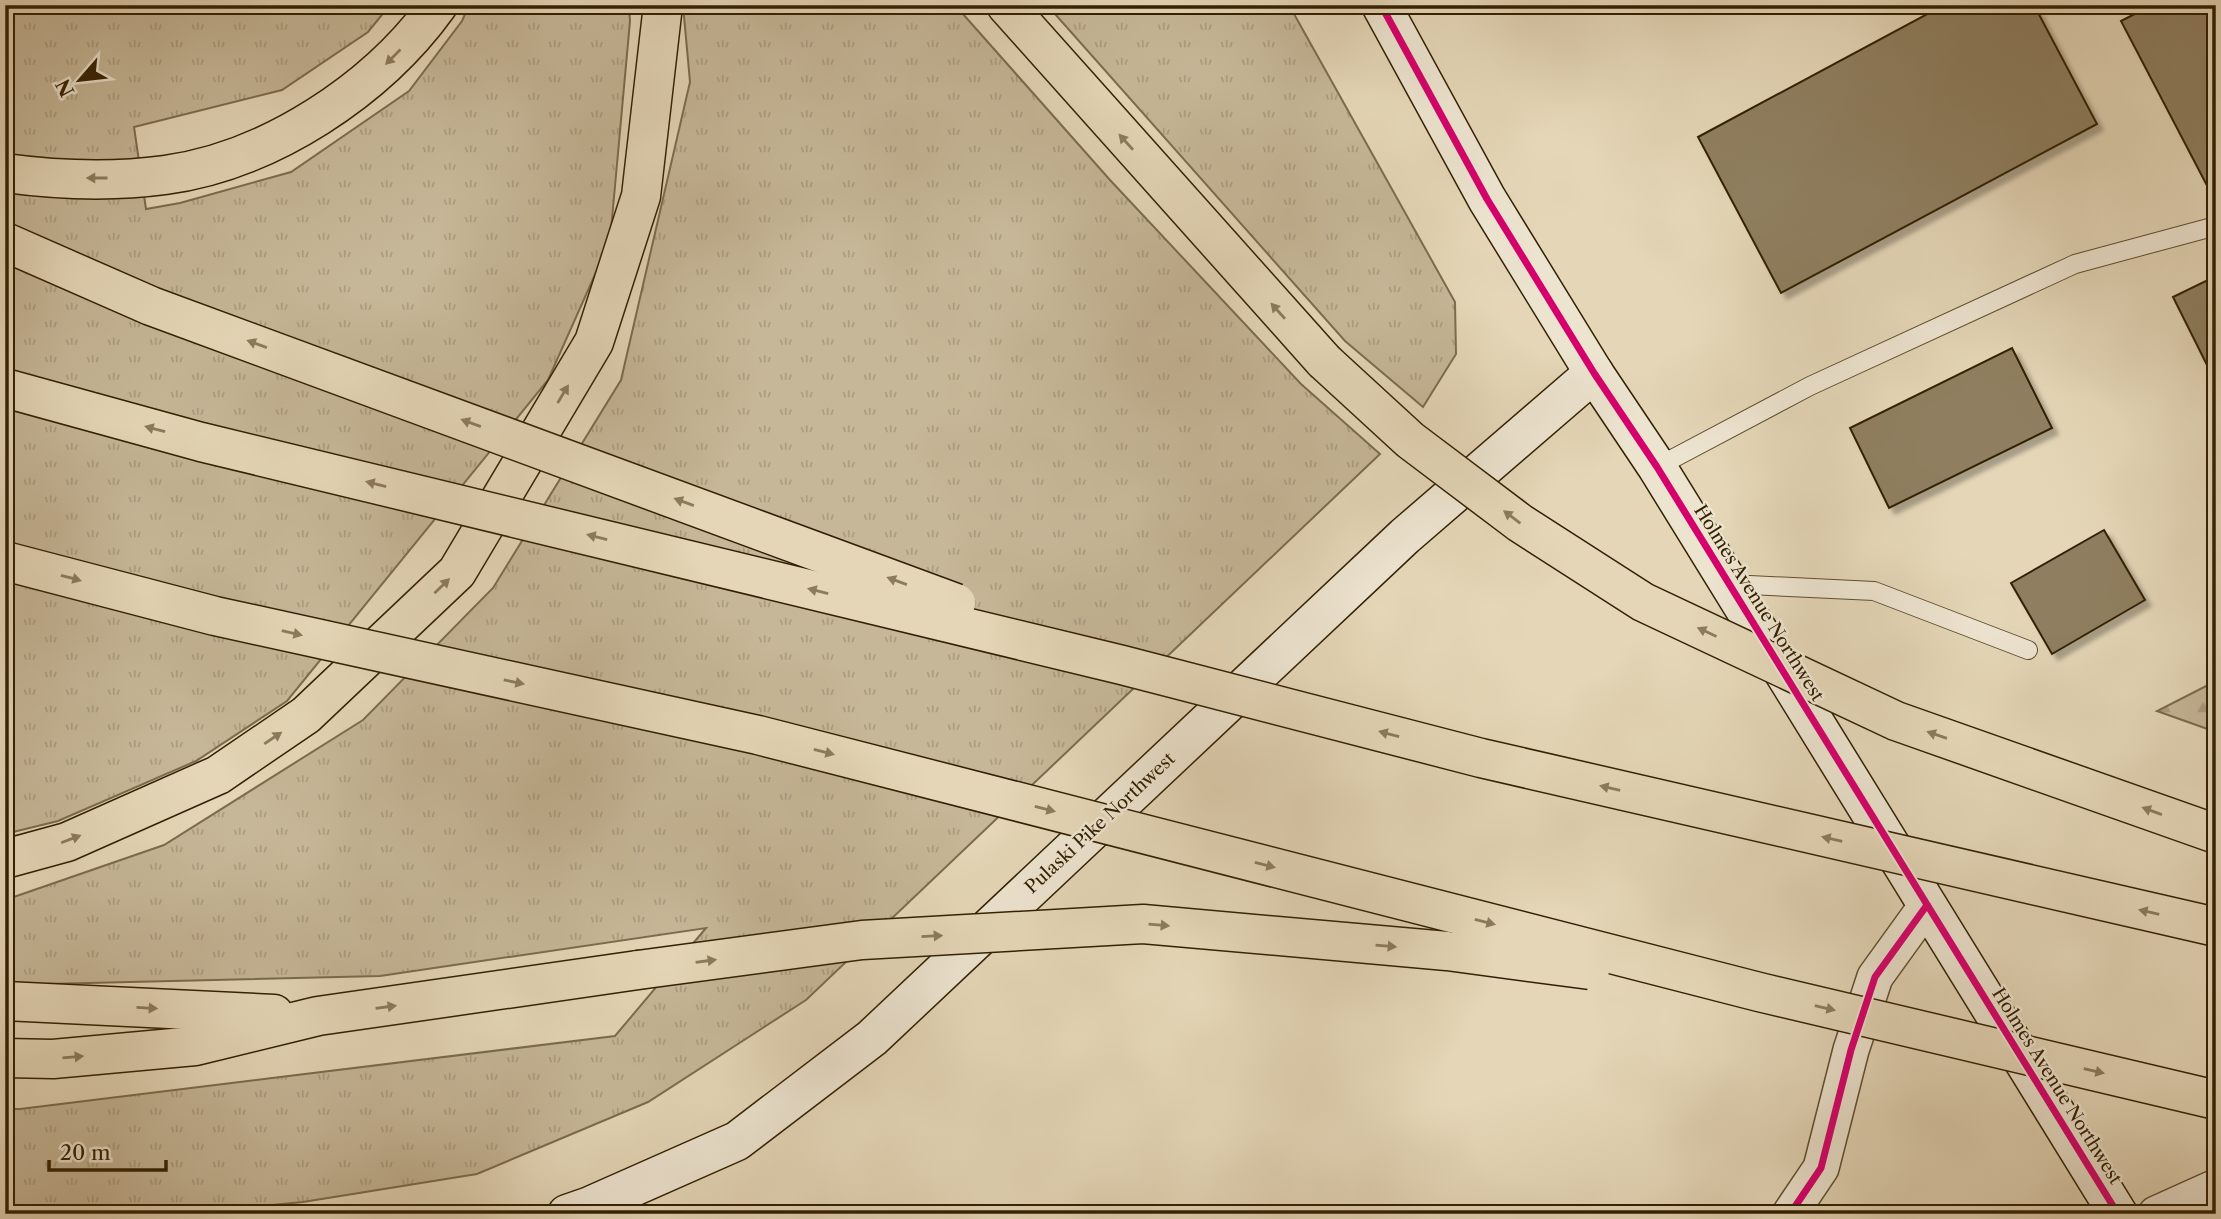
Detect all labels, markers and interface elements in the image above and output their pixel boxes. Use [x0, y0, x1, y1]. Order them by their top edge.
north arrow [46, 46, 116, 116]
one-way arrow [385, 48, 402, 65]
text: N [51, 75, 79, 100]
one-way arrow [1118, 133, 1134, 151]
one-way arrow [86, 172, 108, 184]
one-way arrow [1270, 302, 1286, 320]
one-way arrow [247, 338, 268, 349]
one-way arrow [556, 384, 569, 403]
one-way arrow [460, 417, 481, 428]
one-way arrow [144, 423, 166, 434]
one-way arrow [364, 478, 386, 489]
one-way arrow [674, 496, 695, 507]
street label: Holmes Avenue Northwest [1689, 501, 1829, 706]
one-way arrow [1502, 510, 1521, 524]
one-way arrow [586, 532, 608, 543]
one-way arrow [60, 573, 82, 584]
one-way arrow [887, 575, 908, 586]
one-way arrow [433, 578, 450, 594]
one-way arrow [807, 585, 829, 596]
one-way arrow [1697, 626, 1717, 638]
one-way arrow [281, 627, 303, 638]
one-way arrow [503, 677, 525, 688]
one-way arrow [1378, 728, 1400, 739]
one-way arrow [1926, 729, 1947, 740]
one-way arrow [264, 731, 282, 745]
one-way arrow [813, 747, 835, 758]
street label: Pulaski Pike Northwest [1020, 747, 1180, 898]
one-way arrow [1599, 782, 1621, 793]
one-way arrow [1034, 804, 1056, 815]
one-way arrow [2141, 805, 2162, 816]
one-way arrow [1821, 833, 1843, 844]
one-way arrow [60, 834, 81, 845]
one-way arrow [1254, 860, 1276, 871]
one-way arrow [2138, 906, 2160, 917]
one-way arrow [1475, 917, 1497, 928]
one-way arrow [1148, 920, 1170, 931]
one-way arrow [921, 930, 943, 941]
one-way arrow [1375, 941, 1397, 952]
one-way arrow [695, 956, 717, 967]
street label: Holmes Avenue Northwest [1987, 984, 2127, 1189]
one-way arrow [375, 1001, 397, 1012]
one-way arrow [1814, 1002, 1836, 1013]
one-way arrow [136, 1003, 158, 1014]
one-way arrow [63, 1051, 85, 1062]
one-way arrow [2083, 1066, 2105, 1077]
scale bar [49, 1128, 166, 1172]
text: 20 m [60, 1140, 111, 1165]

